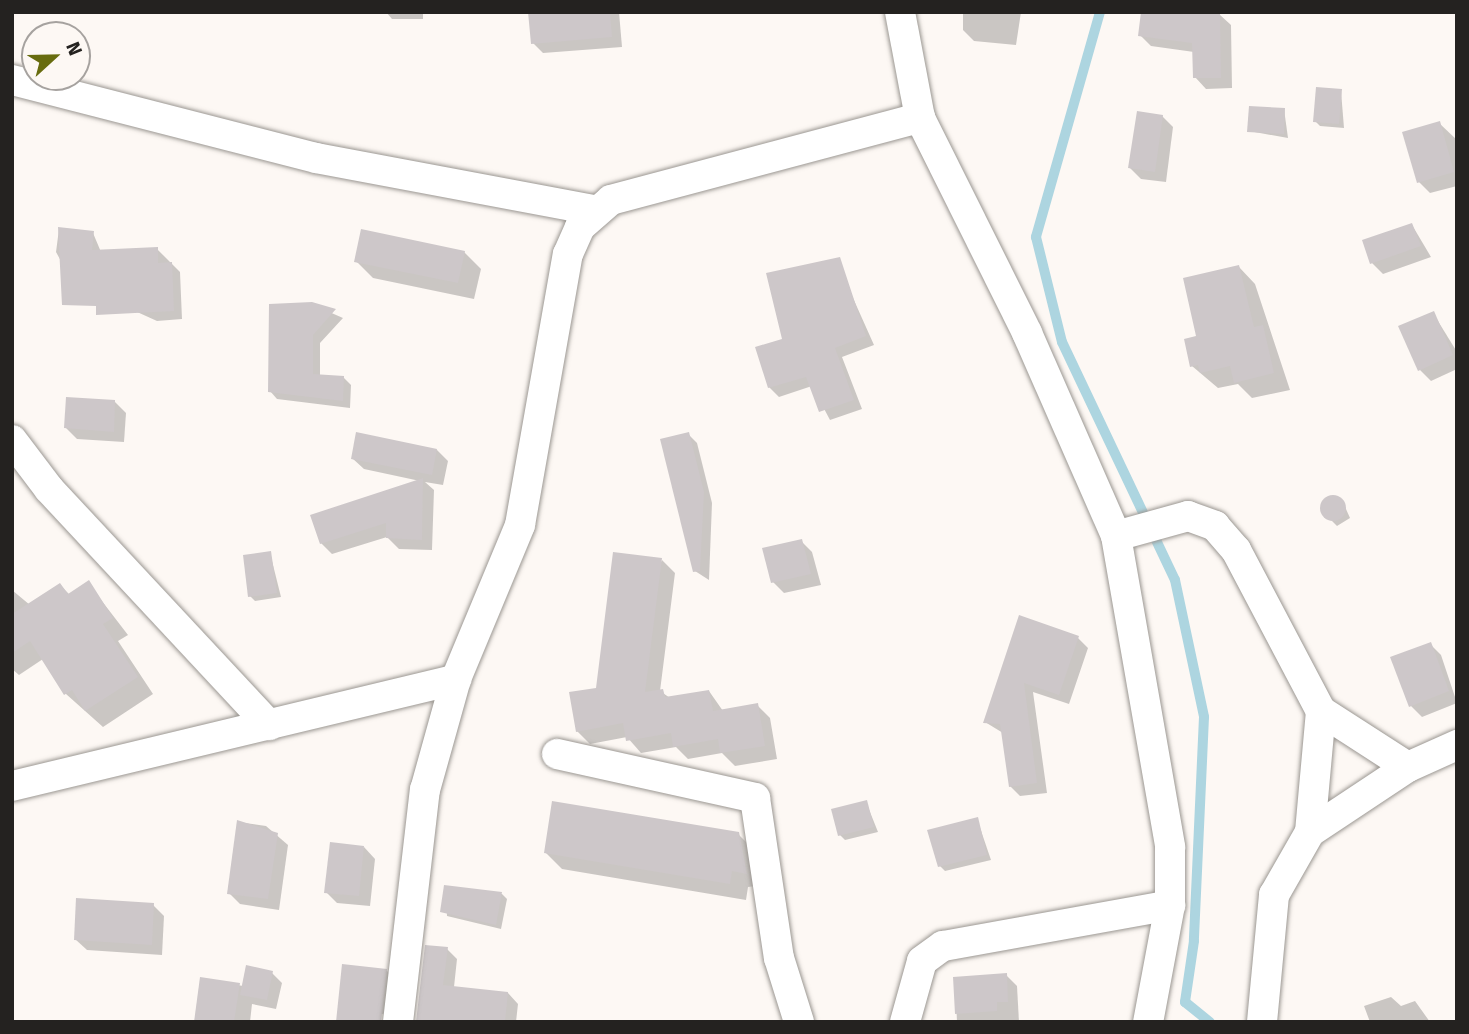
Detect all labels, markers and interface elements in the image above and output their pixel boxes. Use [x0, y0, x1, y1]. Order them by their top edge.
north arrow [21, 21, 91, 91]
text: N [61, 39, 87, 59]

